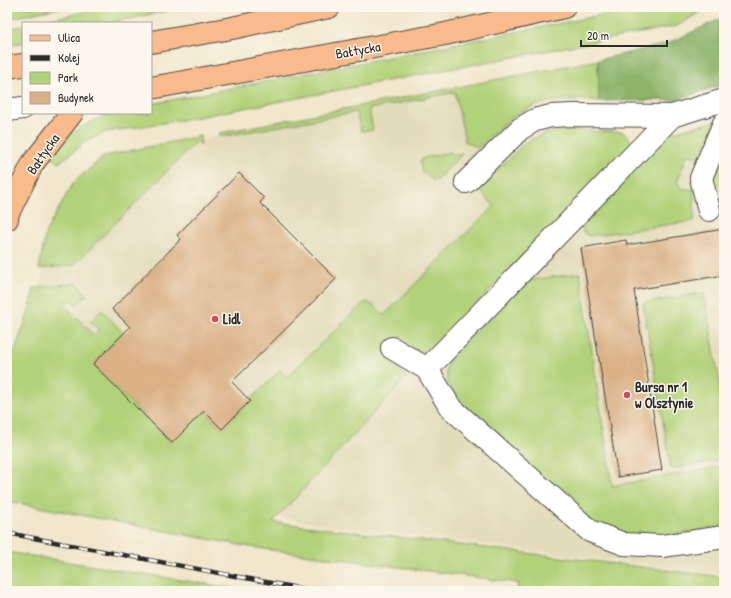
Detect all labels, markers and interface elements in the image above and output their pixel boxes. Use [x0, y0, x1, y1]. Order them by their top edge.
legend [22, 22, 152, 114]
scale bar [581, 22, 667, 48]
text: 20 m [587, 27, 609, 44]
text: Ulica [58, 29, 80, 46]
street label: Bałtycka [334, 36, 383, 64]
text: Kolej [58, 49, 80, 66]
text: Park [58, 69, 78, 86]
text: Budynek [58, 89, 94, 106]
street label: Bałtycka [22, 129, 64, 178]
place label: Lidl [223, 309, 241, 328]
marker: Lidl [210, 314, 220, 324]
place label: Bursa nr 1 w Olsztynie [635, 377, 694, 414]
marker: Bursa nr 1 w Olsztynie [622, 390, 632, 400]

